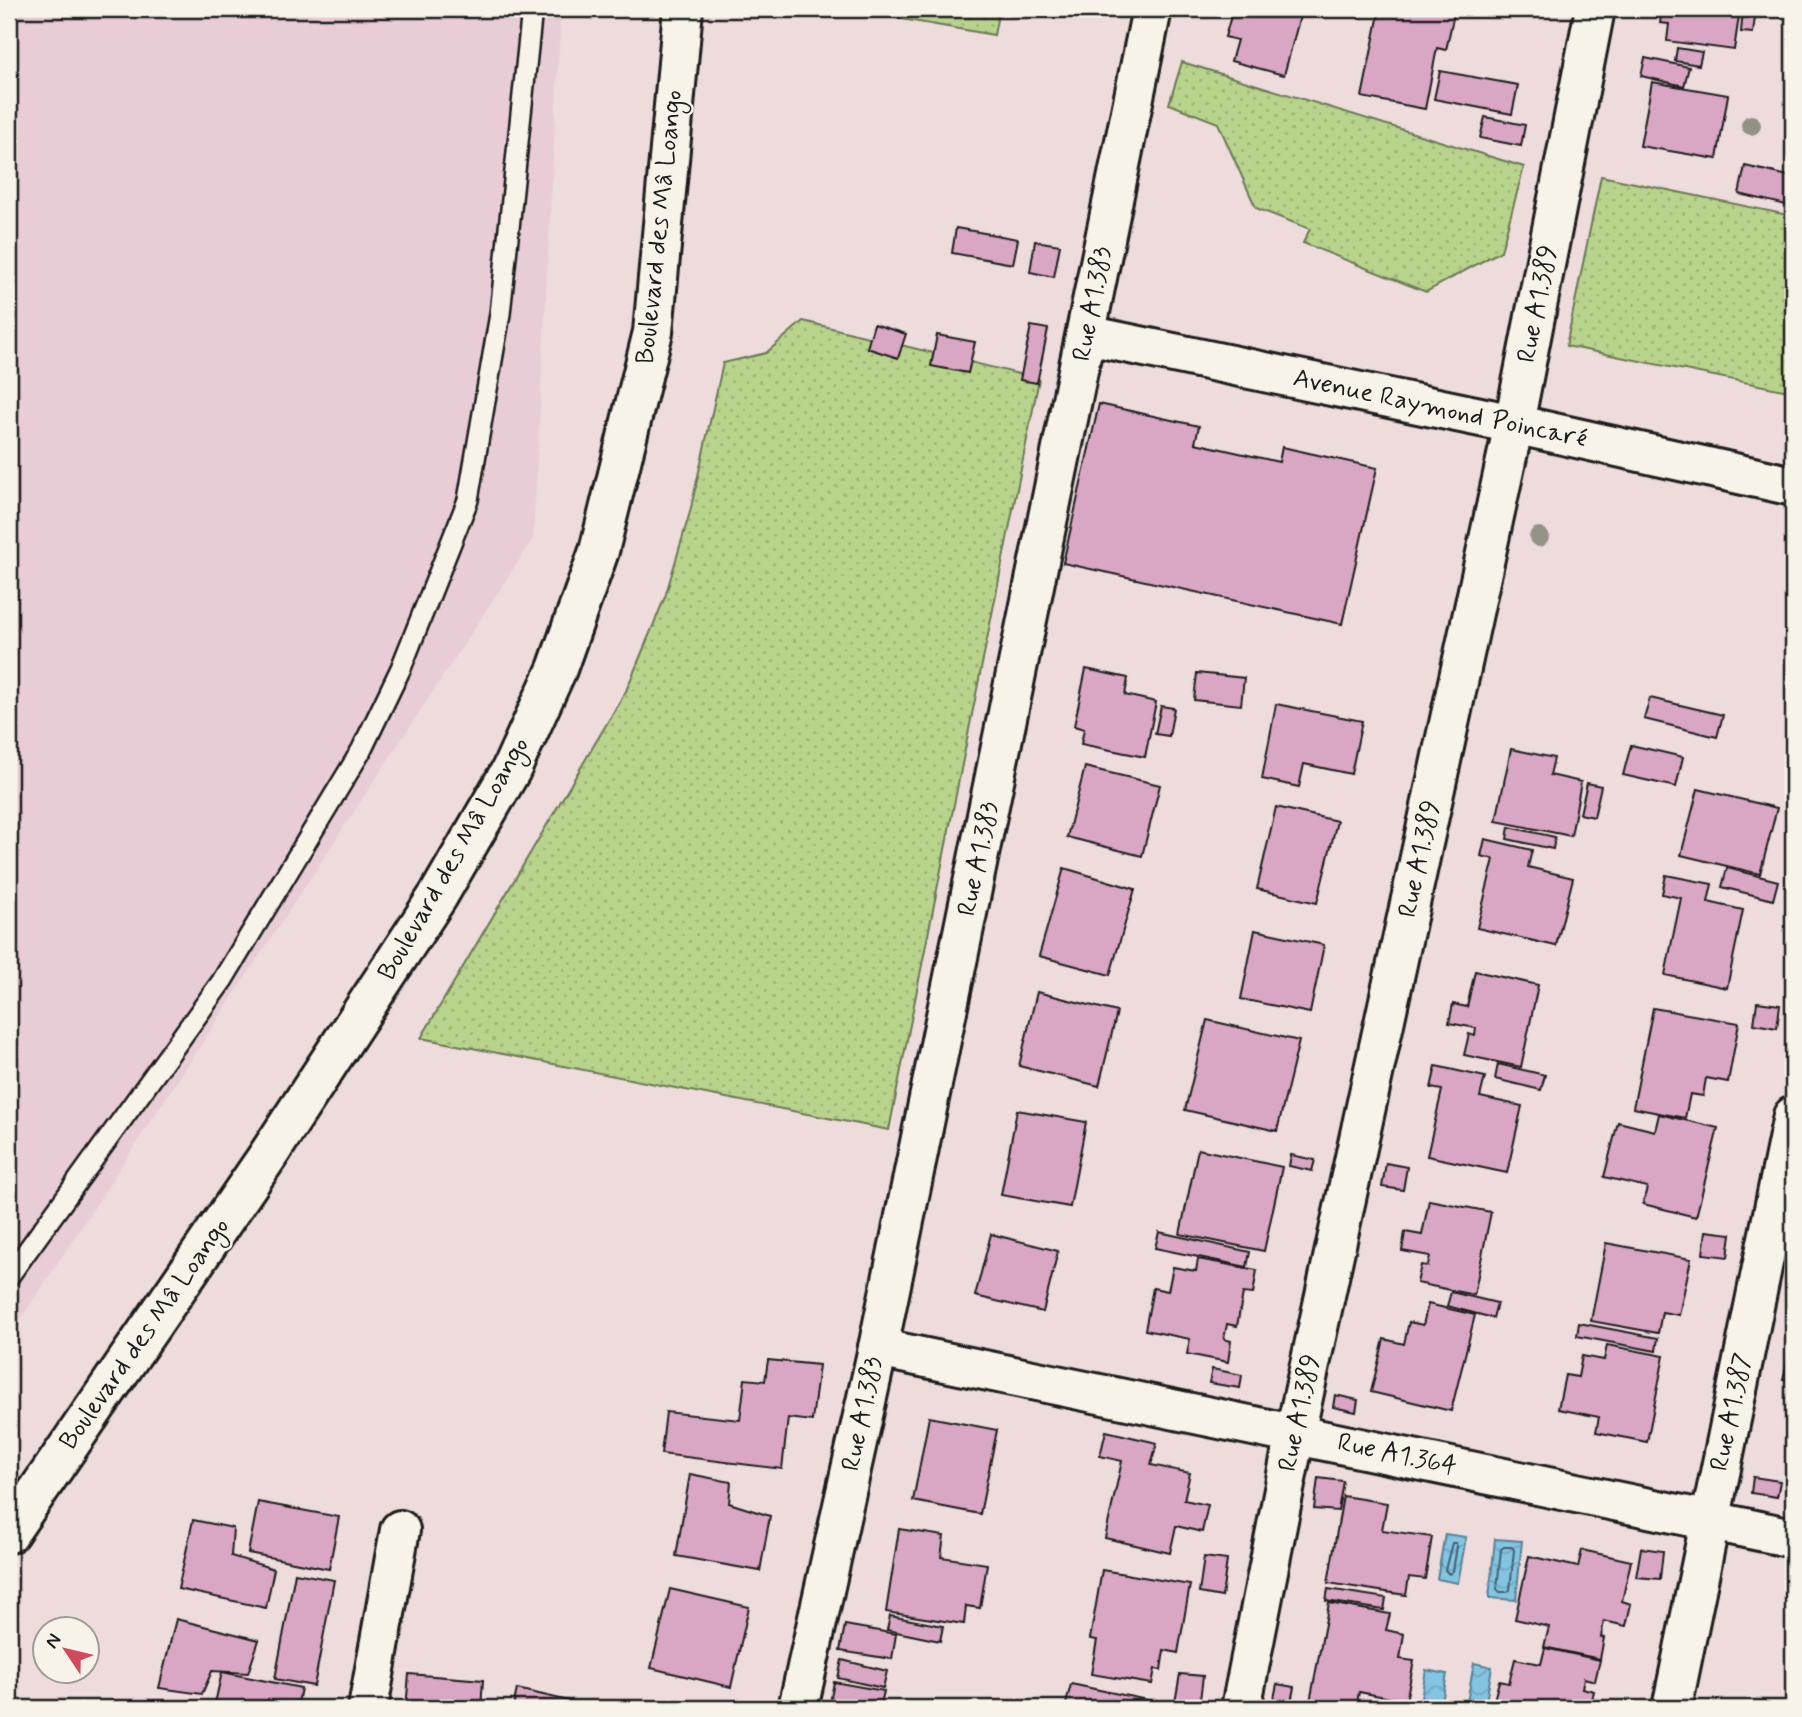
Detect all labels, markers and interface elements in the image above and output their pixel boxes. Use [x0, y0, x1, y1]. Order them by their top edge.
street label: Boulevard des Mâ Loango [629, 88, 693, 366]
street label: Rue A1.389 [1510, 242, 1566, 366]
street label: Rue A1.383 [1065, 243, 1121, 364]
street label: Avenue Raymond Poincaré [1290, 361, 1590, 457]
street label: Boulevard des Mâ Loango [370, 731, 539, 988]
street label: Rue A1.389 [1391, 797, 1449, 921]
street label: Rue A1.383 [950, 798, 1008, 919]
street label: Boulevard des Mâ Loango [52, 1211, 240, 1458]
street label: Rue A1.387 [1703, 1350, 1761, 1474]
street label: Rue A1.389 [1271, 1351, 1329, 1475]
street label: Rue A1.383 [834, 1353, 892, 1474]
street label: Rue A1.364 [1334, 1426, 1460, 1484]
north arrow [32, 1616, 102, 1686]
text: N [39, 1629, 67, 1653]

